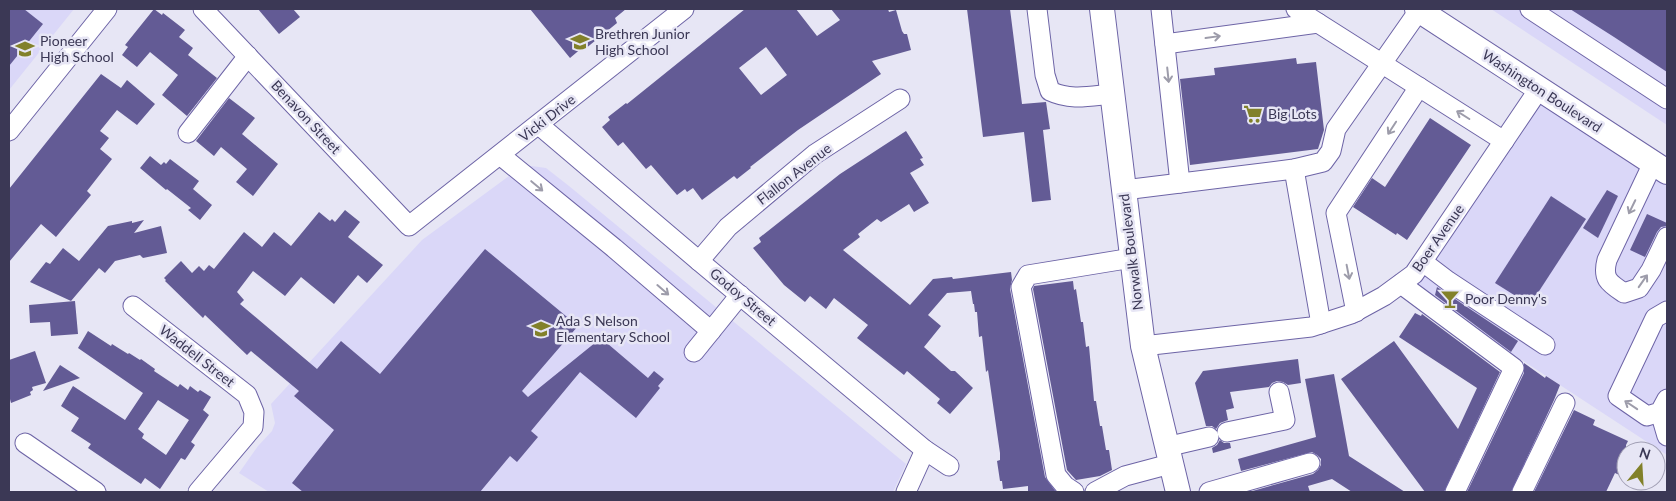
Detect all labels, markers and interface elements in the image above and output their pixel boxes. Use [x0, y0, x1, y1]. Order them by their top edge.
place label: Brethren Junior High School [595, 25, 690, 58]
school or university icon: Brethren Junior High School [569, 31, 591, 53]
place label: Pioneer High School [40, 32, 114, 65]
one-way arrow [1205, 32, 1221, 42]
school or university icon: Pioneer High School [14, 38, 36, 60]
street label: Washington Boulevard [1479, 46, 1605, 136]
one-way arrow [1164, 66, 1173, 82]
street label: Benavon Street [268, 76, 345, 157]
street label: Vicki Drive [515, 90, 578, 145]
supermarket icon: Big Lots [1242, 103, 1264, 125]
place label: Big Lots [1268, 105, 1317, 122]
one-way arrow [1456, 110, 1470, 121]
one-way arrow [1387, 120, 1397, 134]
street label: Flallon Avenue [753, 139, 834, 208]
one-way arrow [531, 181, 544, 192]
street label: Norwalk Boulevard [1115, 193, 1146, 311]
one-way arrow [1627, 199, 1636, 214]
street label: Boer Avenue [1408, 201, 1467, 275]
street label: Godoy Street [707, 264, 780, 329]
one-way arrow [1344, 264, 1353, 280]
one-way arrow [1638, 274, 1648, 288]
one-way arrow [656, 284, 669, 296]
bar icon: Poor Denny's [1439, 288, 1461, 310]
place label: Poor Denny's [1465, 290, 1547, 307]
place label: Ada S Nelson Elementary School [556, 312, 670, 345]
school or university icon: Ada S Nelson Elementary School [530, 318, 552, 340]
street label: Waddell Street [156, 321, 238, 390]
one-way arrow [1624, 400, 1638, 410]
north arrow [1616, 441, 1666, 491]
text: N [1637, 443, 1653, 463]

